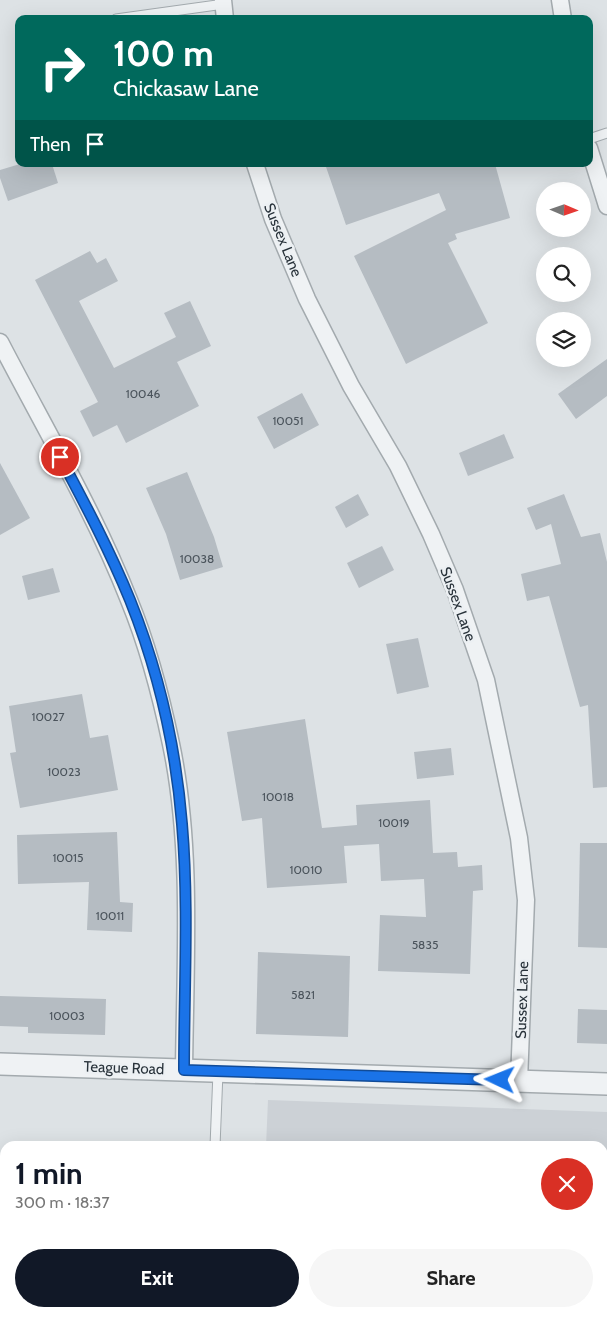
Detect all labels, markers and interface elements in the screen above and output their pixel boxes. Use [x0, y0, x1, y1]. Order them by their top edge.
text: 100 m [113, 32, 214, 75]
icon: right [30, 35, 95, 100]
text: Chickasaw Lane [113, 75, 259, 102]
icon: arrive [81, 130, 109, 158]
text: Then [30, 133, 71, 156]
north arrow [536, 182, 591, 238]
map controls [536, 182, 591, 367]
street label: Sussex Lane [260, 201, 306, 280]
button: search [536, 247, 591, 302]
button: layers [536, 312, 591, 367]
house number: 10046 [126, 386, 160, 401]
house number: 10051 [272, 413, 304, 428]
pin [39, 436, 81, 478]
icon: arrive [46, 443, 74, 471]
house number: 10038 [180, 551, 214, 566]
street label: Sussex Lane [436, 564, 480, 644]
house number: 10027 [32, 709, 65, 724]
house number: 10023 [47, 764, 81, 779]
house number: 10018 [262, 789, 294, 804]
house number: 10019 [378, 815, 410, 830]
house number: 10015 [52, 850, 84, 865]
house number: 10010 [290, 862, 322, 877]
house number: 10011 [96, 908, 124, 923]
house number: 5835 [412, 937, 438, 952]
street label: Sussex Lane [512, 960, 532, 1039]
house number: 5821 [291, 987, 315, 1002]
house number: 10003 [49, 1008, 85, 1023]
position arrow [473, 1053, 525, 1105]
street label: Teague Road [83, 1058, 165, 1078]
text: 1 min [15, 1155, 83, 1192]
button: close [541, 1158, 593, 1210]
text: 300 m · 18:37 [15, 1193, 110, 1212]
button: Exit [15, 1249, 299, 1307]
button: Share [309, 1249, 593, 1307]

